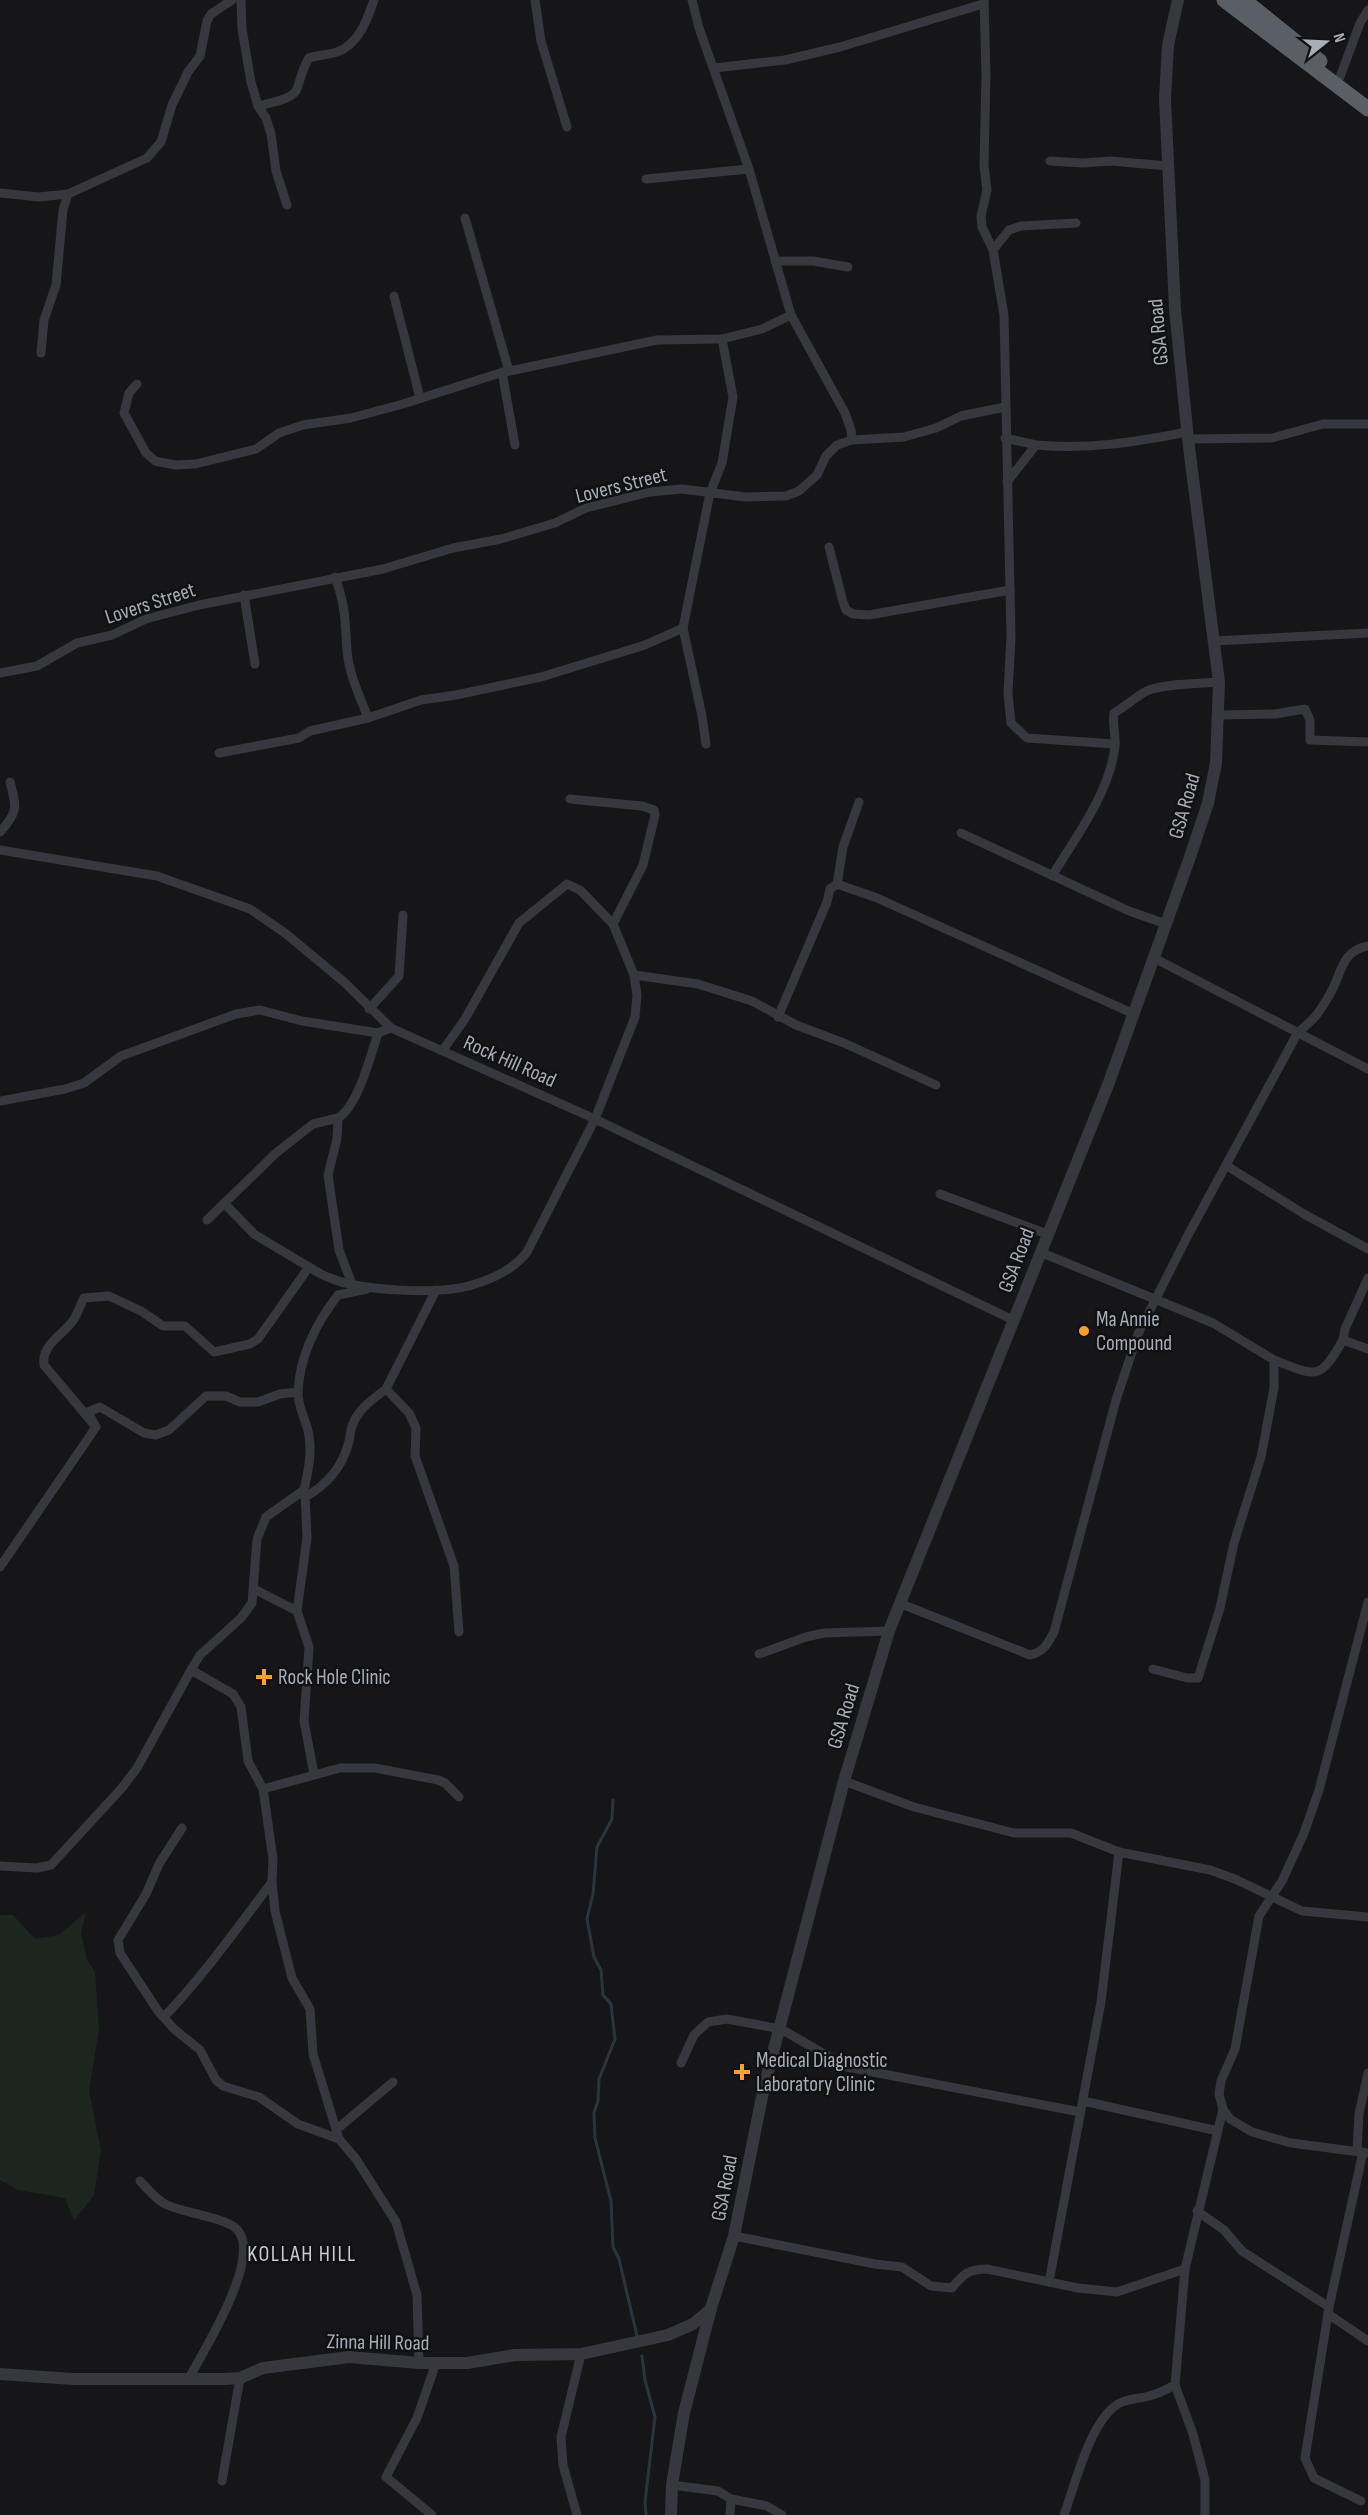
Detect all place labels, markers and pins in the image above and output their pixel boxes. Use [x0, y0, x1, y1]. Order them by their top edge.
place label: Ma Annie Compound [1096, 1307, 1172, 1356]
marker: Ma Annie Compound [1077, 1324, 1091, 1338]
place label: Rock Hole Clinic [278, 1665, 391, 1690]
marker: Rock Hole Clinic [255, 1668, 273, 1686]
place label: Medical Diagnostic Laboratory Clinic [756, 2048, 888, 2097]
marker: Medical Diagnostic Laboratory Clinic [733, 2063, 751, 2081]

